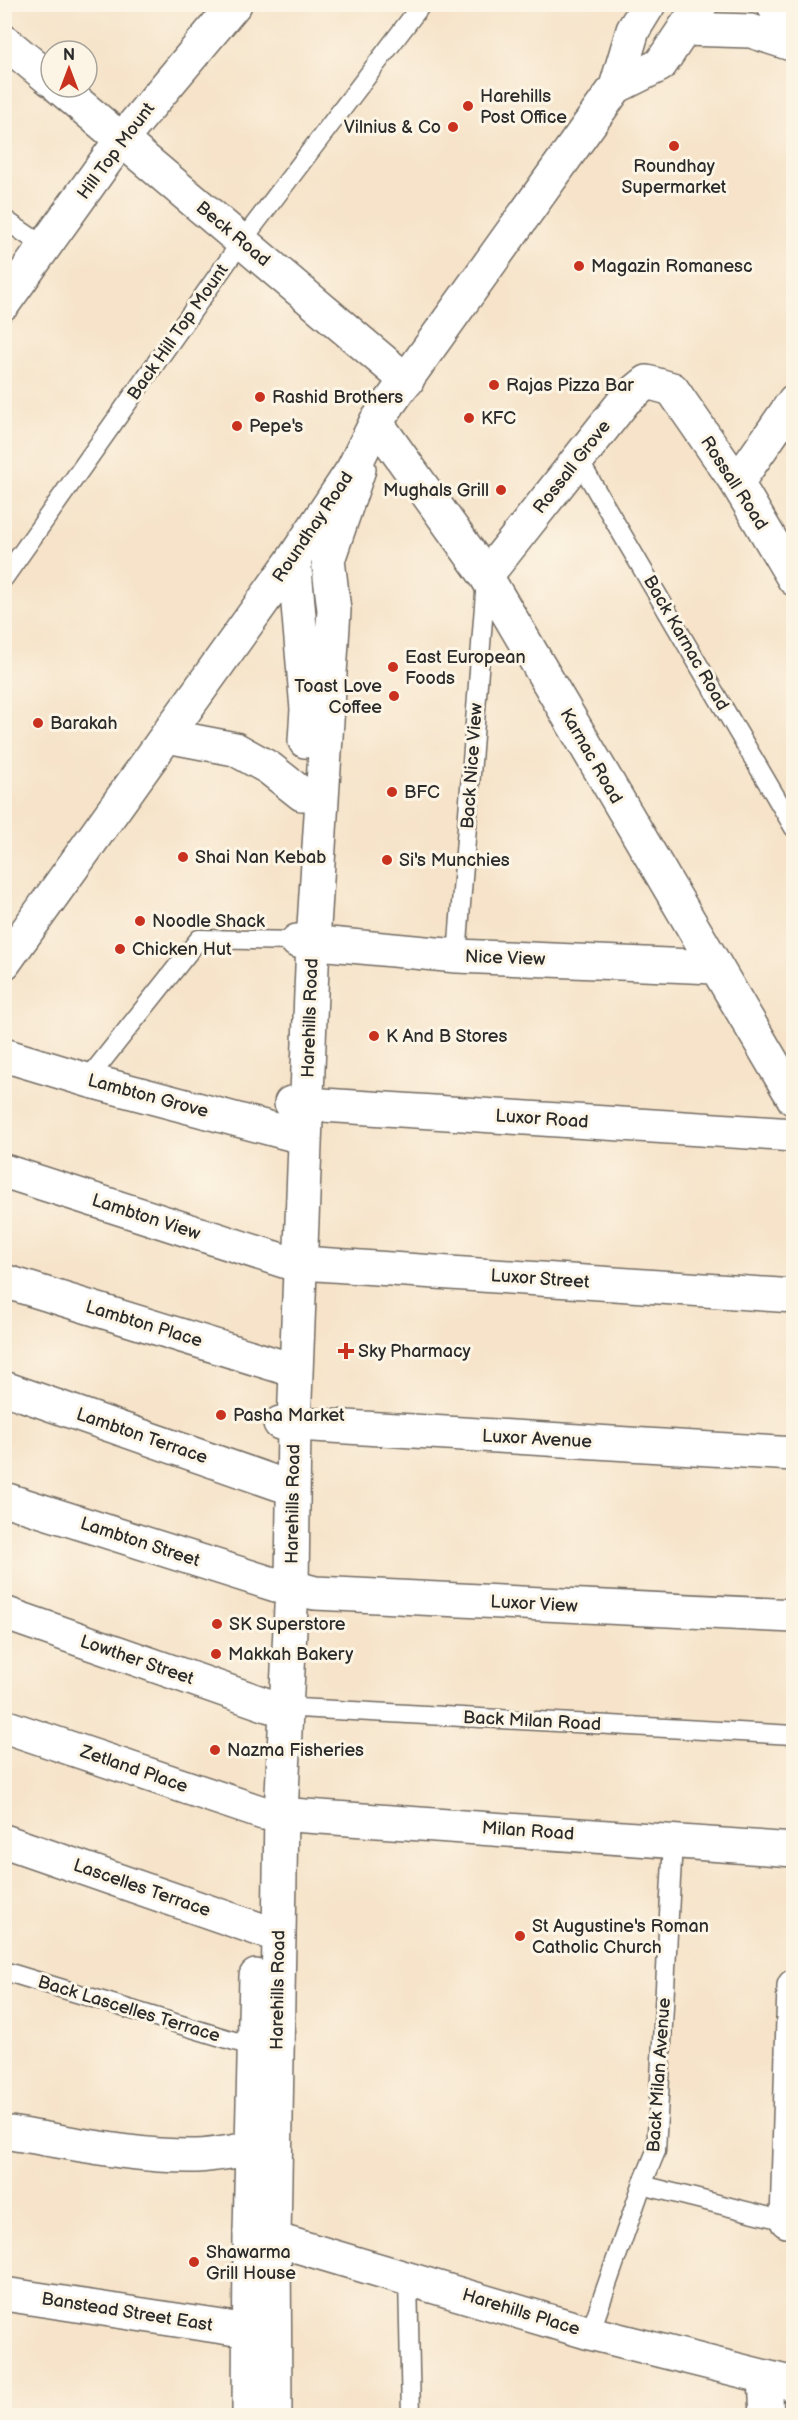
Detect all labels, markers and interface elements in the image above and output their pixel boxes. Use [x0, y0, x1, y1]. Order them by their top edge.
north arrow [39, 39, 99, 99]
text: N [63, 46, 75, 65]
place label: Harehills Post Office [480, 86, 567, 128]
street label: Hill Top Mount [73, 98, 159, 203]
marker: Harehills Post Office [461, 99, 475, 113]
place label: Vilnius & Co [344, 117, 441, 138]
marker: Vilnius & Co [446, 120, 460, 134]
marker: Roundhay Supermarket [667, 139, 681, 153]
place label: Roundhay Supermarket [622, 156, 727, 198]
street label: Beck Road [192, 197, 274, 271]
place label: Magazin Romanesc [591, 256, 753, 277]
marker: Magazin Romanesc [572, 259, 586, 273]
street label: Back Hill Top Mount [123, 260, 233, 404]
place label: Rajas Pizza Bar [506, 375, 634, 396]
marker: Rajas Pizza Bar [487, 378, 501, 392]
place label: Rashid Brothers [272, 387, 403, 408]
marker: Rashid Brothers [253, 390, 267, 404]
place label: KFC [481, 408, 516, 429]
marker: KFC [462, 411, 476, 425]
place label: Pepe's [249, 416, 303, 437]
street label: Rossall Grove [529, 416, 615, 518]
marker: Pepe's [230, 419, 244, 433]
street label: Rossall Road [696, 432, 772, 534]
street label: Roundhay Road [268, 468, 358, 586]
place label: Mughals Grill [383, 480, 489, 501]
marker: Mughals Grill [494, 483, 508, 497]
street label: Back Karnac Road [639, 572, 733, 714]
place label: East European Foods [405, 647, 526, 689]
marker: East European Foods [386, 660, 400, 674]
place label: Toast Love Coffee [294, 676, 382, 718]
marker: Toast Love Coffee [387, 689, 401, 703]
street label: Back Nice View [457, 702, 487, 830]
street label: Karnac Road [555, 705, 627, 807]
place label: Barakah [50, 713, 118, 734]
marker: Barakah [31, 716, 45, 730]
place label: BFC [404, 782, 440, 803]
marker: BFC [385, 785, 399, 799]
place label: Shai Nan Kebab [195, 847, 326, 868]
marker: Shai Nan Kebab [176, 850, 190, 864]
place label: Si's Munchies [399, 850, 510, 871]
marker: Si's Munchies [380, 853, 394, 867]
place label: Noodle Shack [152, 911, 265, 932]
marker: Noodle Shack [133, 914, 147, 928]
place label: Chicken Hut [132, 939, 232, 960]
marker: Chicken Hut [113, 942, 127, 956]
street label: Nice View [464, 946, 546, 970]
street label: Harehills Road [297, 958, 323, 1078]
place label: K And B Stores [386, 1026, 508, 1047]
marker: K And B Stores [367, 1029, 381, 1043]
street label: Lambton Grove [85, 1070, 211, 1122]
street label: Luxor Road [495, 1105, 589, 1133]
street label: Lambton View [89, 1190, 203, 1244]
street label: Luxor Street [490, 1265, 591, 1293]
street label: Lambton Place [83, 1296, 205, 1352]
place label: Sky Pharmacy [358, 1341, 471, 1362]
marker: Sky Pharmacy [339, 1344, 353, 1358]
street label: Lambton Terrace [74, 1404, 211, 1468]
place label: Pasha Market [233, 1405, 345, 1426]
marker: Pasha Market [214, 1408, 228, 1422]
street label: Luxor Avenue [481, 1426, 593, 1452]
street label: Harehills Road [281, 1444, 305, 1564]
street label: Lambton Street [78, 1513, 203, 1571]
street label: Luxor View [490, 1591, 578, 1617]
place label: SK Superstore [229, 1614, 346, 1635]
marker: SK Superstore [210, 1617, 224, 1631]
street label: Lowther Street [77, 1631, 197, 1689]
place label: Makkah Bakery [228, 1644, 354, 1665]
marker: Makkah Bakery [209, 1647, 223, 1661]
street label: Back Milan Road [462, 1707, 602, 1735]
street label: Zetland Place [77, 1740, 191, 1797]
place label: Nazma Fisheries [227, 1740, 364, 1761]
marker: Nazma Fisheries [208, 1743, 222, 1757]
street label: Milan Road [481, 1817, 575, 1845]
street label: Lascelles Terrace [71, 1855, 214, 1921]
place label: St Augustine's Roman Catholic Church [532, 1916, 709, 1958]
marker: St Augustine's Roman Catholic Church [513, 1929, 527, 1943]
street label: Harehills Road [266, 1930, 290, 2050]
street label: Back Lascelles Terrace [35, 1971, 223, 2047]
street label: Back Milan Avenue [643, 1997, 675, 2153]
place label: Shawarma Grill House [206, 2242, 296, 2284]
marker: Shawarma Grill House [187, 2255, 201, 2269]
street label: Harehills Place [460, 2284, 583, 2340]
street label: Banstead Street East [40, 2288, 215, 2336]

